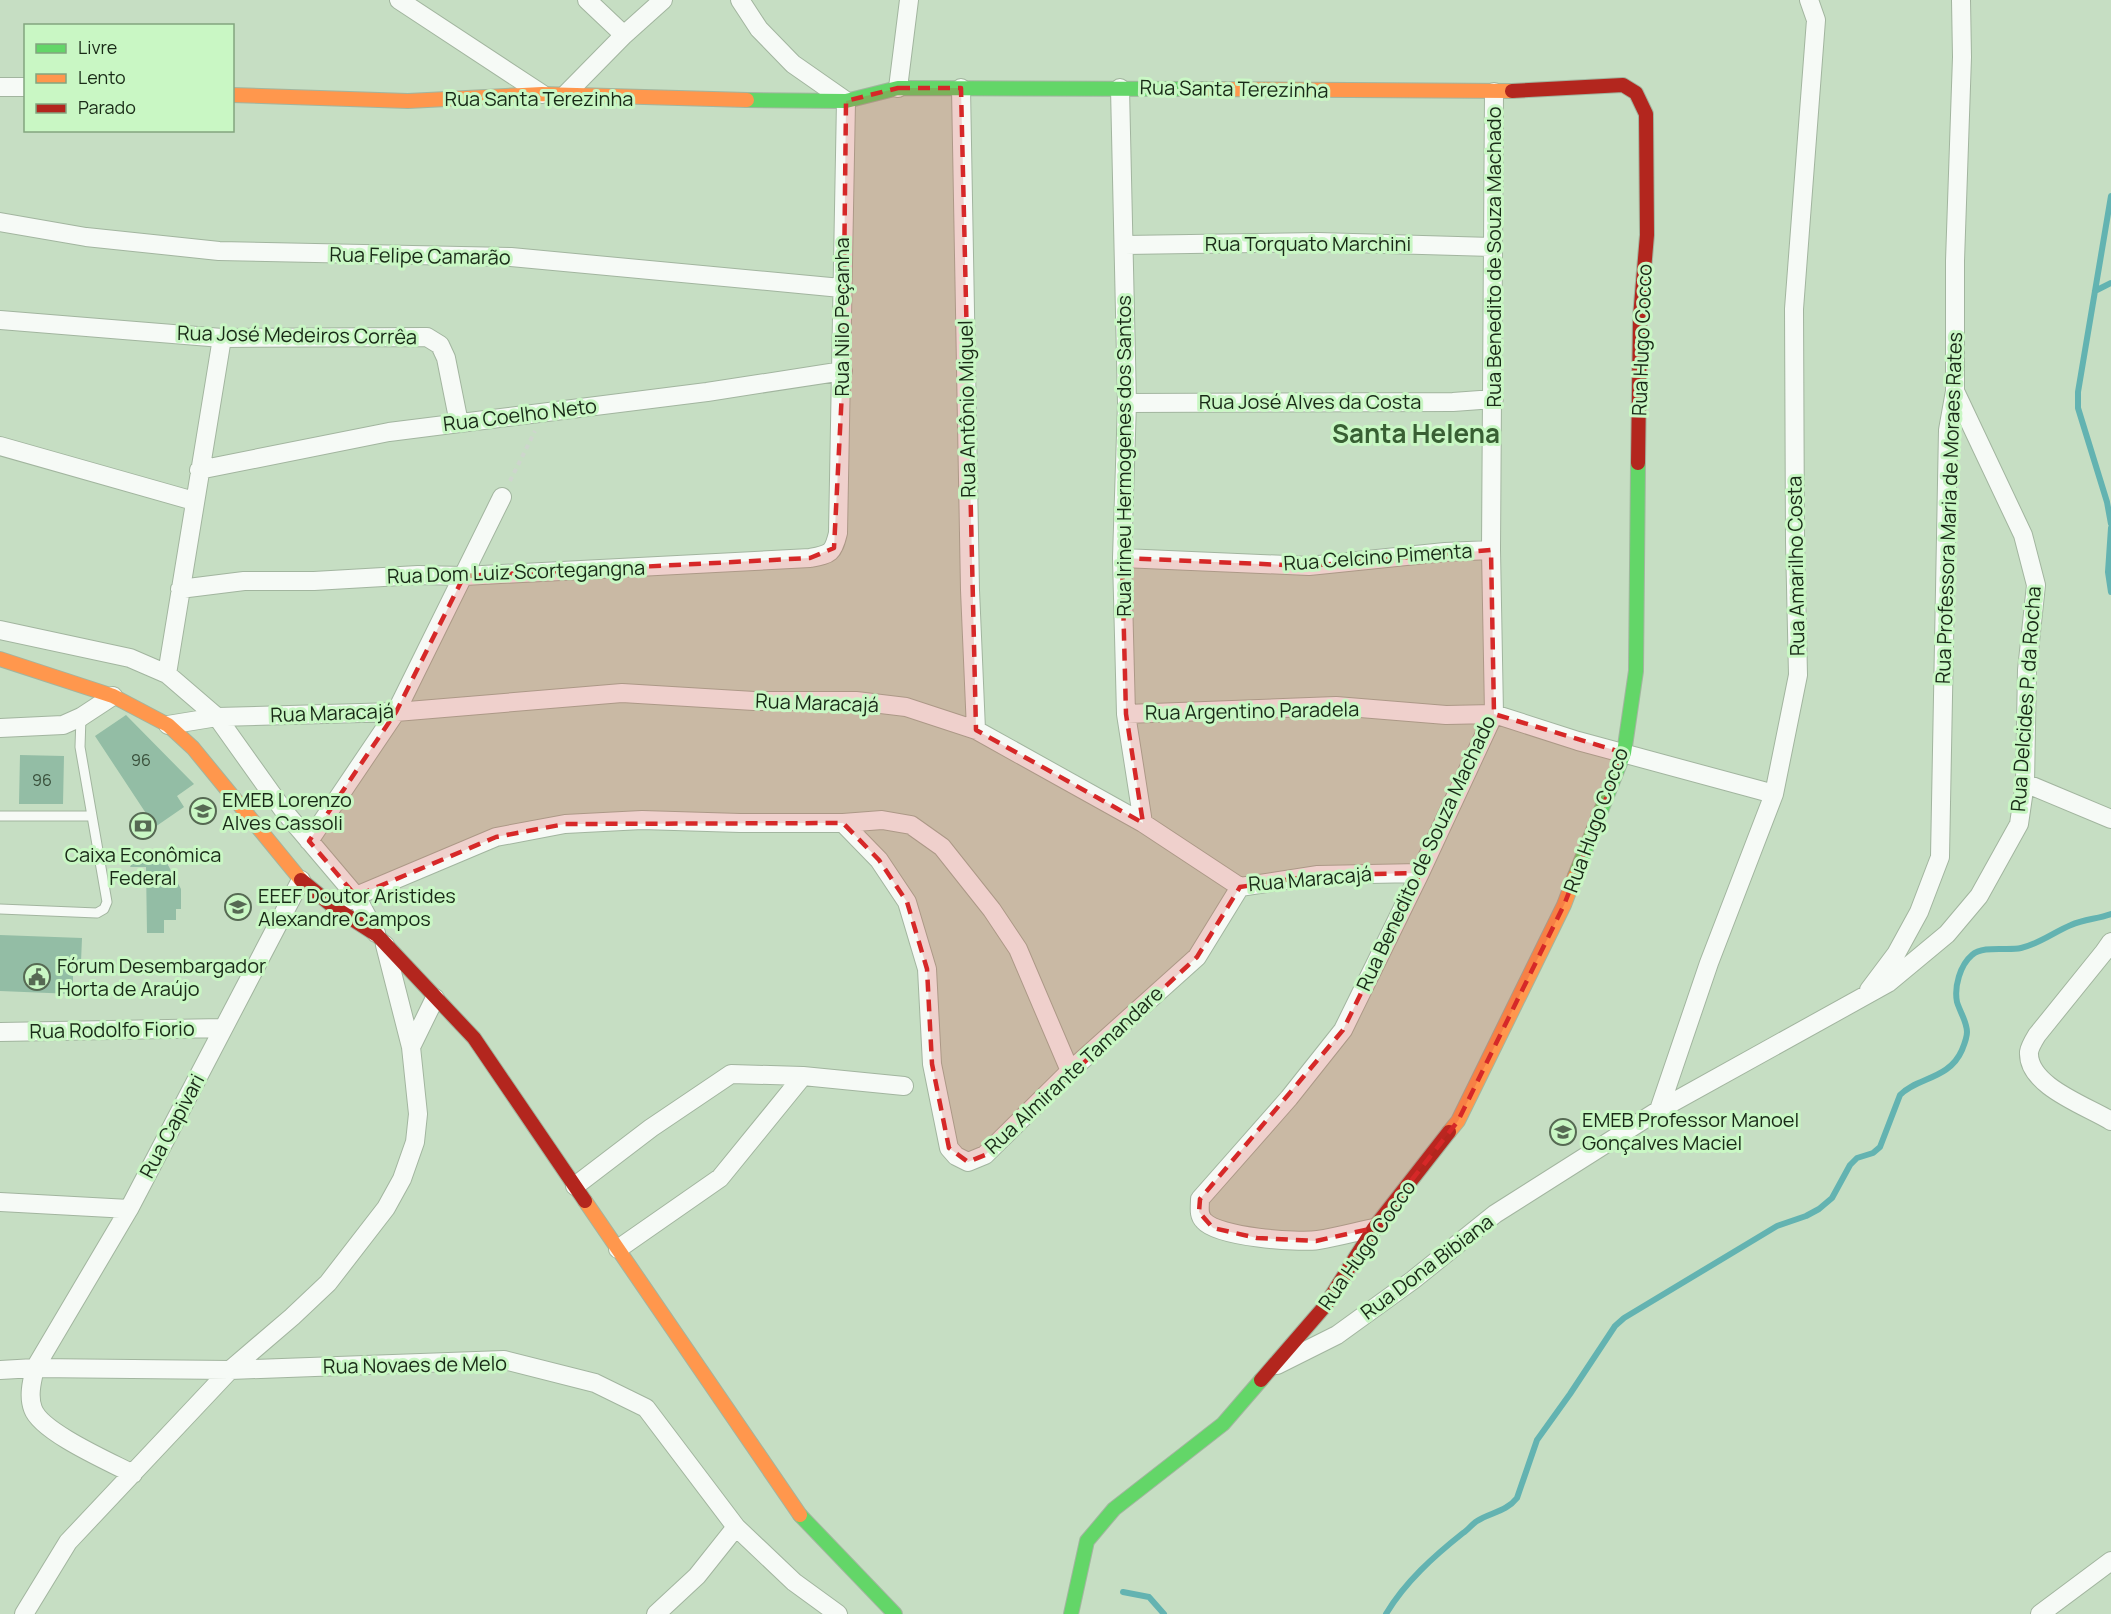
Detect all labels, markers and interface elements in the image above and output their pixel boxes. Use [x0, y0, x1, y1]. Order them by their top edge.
legend [24, 24, 234, 132]
text: Livre [78, 35, 117, 59]
text: Lento [78, 65, 126, 89]
street label: Rua Santa Terezinha [1139, 73, 1329, 104]
street label: Rua Santa Terezinha [445, 85, 633, 112]
text: Parado [78, 95, 136, 119]
street label: Rua Benedito de Souza Machado [1480, 106, 1507, 408]
street label: Rua Torquato Marchini [1205, 230, 1411, 257]
street label: Rua Nilo Peçanha [828, 237, 855, 397]
street label: Rua Felipe Camarão [329, 240, 511, 271]
street label: Rua Hugo Cocco [1625, 263, 1658, 417]
street label: Rua Irineu Hermogenes dos Santos [1110, 295, 1137, 617]
street label: Rua José Medeiros Corrêa [177, 319, 417, 350]
street label: Rua Antônio Miguel [951, 320, 982, 498]
street label: Rua Professora Maria de Moraes Rates [1929, 331, 1968, 685]
street label: Rua José Alves da Costa [1199, 388, 1421, 415]
street label: Rua Coelho Neto [442, 392, 598, 437]
district label: Santa Helena [1332, 415, 1500, 451]
street label: Rua Amarilho Costa [1780, 476, 1811, 656]
street label: Rua Celcino Pimenta [1283, 536, 1473, 577]
street label: Rua Dom Luiz Scortegangna [386, 554, 646, 589]
street label: Rua Delcides P. da Rocha [2004, 585, 2047, 813]
street label: Rua Maracajá [755, 687, 879, 718]
street label: Rua Argentino Paradela [1145, 695, 1359, 726]
street label: Rua Maracajá [270, 697, 394, 728]
street label: Rua Benedito de Souza Machado [1350, 711, 1501, 995]
street label: Rua Hugo Cocco [1557, 743, 1634, 896]
house number: 96 [131, 749, 151, 771]
house number: 96 [32, 769, 52, 791]
place label: EMEB Lorenzo Alves Cassoli [222, 786, 352, 836]
school or university icon: EMEB Lorenzo Alves Cassoli [188, 796, 218, 826]
bank icon: Caixa Econômica Federal [128, 811, 158, 841]
place label: Caixa Econômica Federal [65, 841, 221, 891]
street label: Rua Maracajá [1247, 860, 1373, 897]
place label: EEEF Doutor Aristides Alexandre Campos [258, 882, 456, 932]
school or university icon: EEEF Doutor Aristides Alexandre Campos [223, 892, 253, 922]
place label: Fórum Desembargador Horta de Araújo [57, 952, 266, 1002]
public building icon: Fórum Desembargador Horta de Araújo [22, 962, 52, 992]
street label: Rua Almirante Tamandare [979, 980, 1169, 1160]
street label: Rua Rodolfo Fiorio [29, 1015, 195, 1044]
street label: Rua Capivari [133, 1069, 210, 1182]
place label: EMEB Professor Manoel Gonçalves Maciel [1582, 1106, 1799, 1156]
school or university icon: EMEB Professor Manoel Gonçalves Maciel [1548, 1117, 1578, 1147]
street label: Rua Hugo Cocco [1312, 1174, 1421, 1315]
street label: Rua Dona Bibiana [1355, 1208, 1498, 1325]
street label: Rua Novaes de Melo [323, 1349, 507, 1380]

